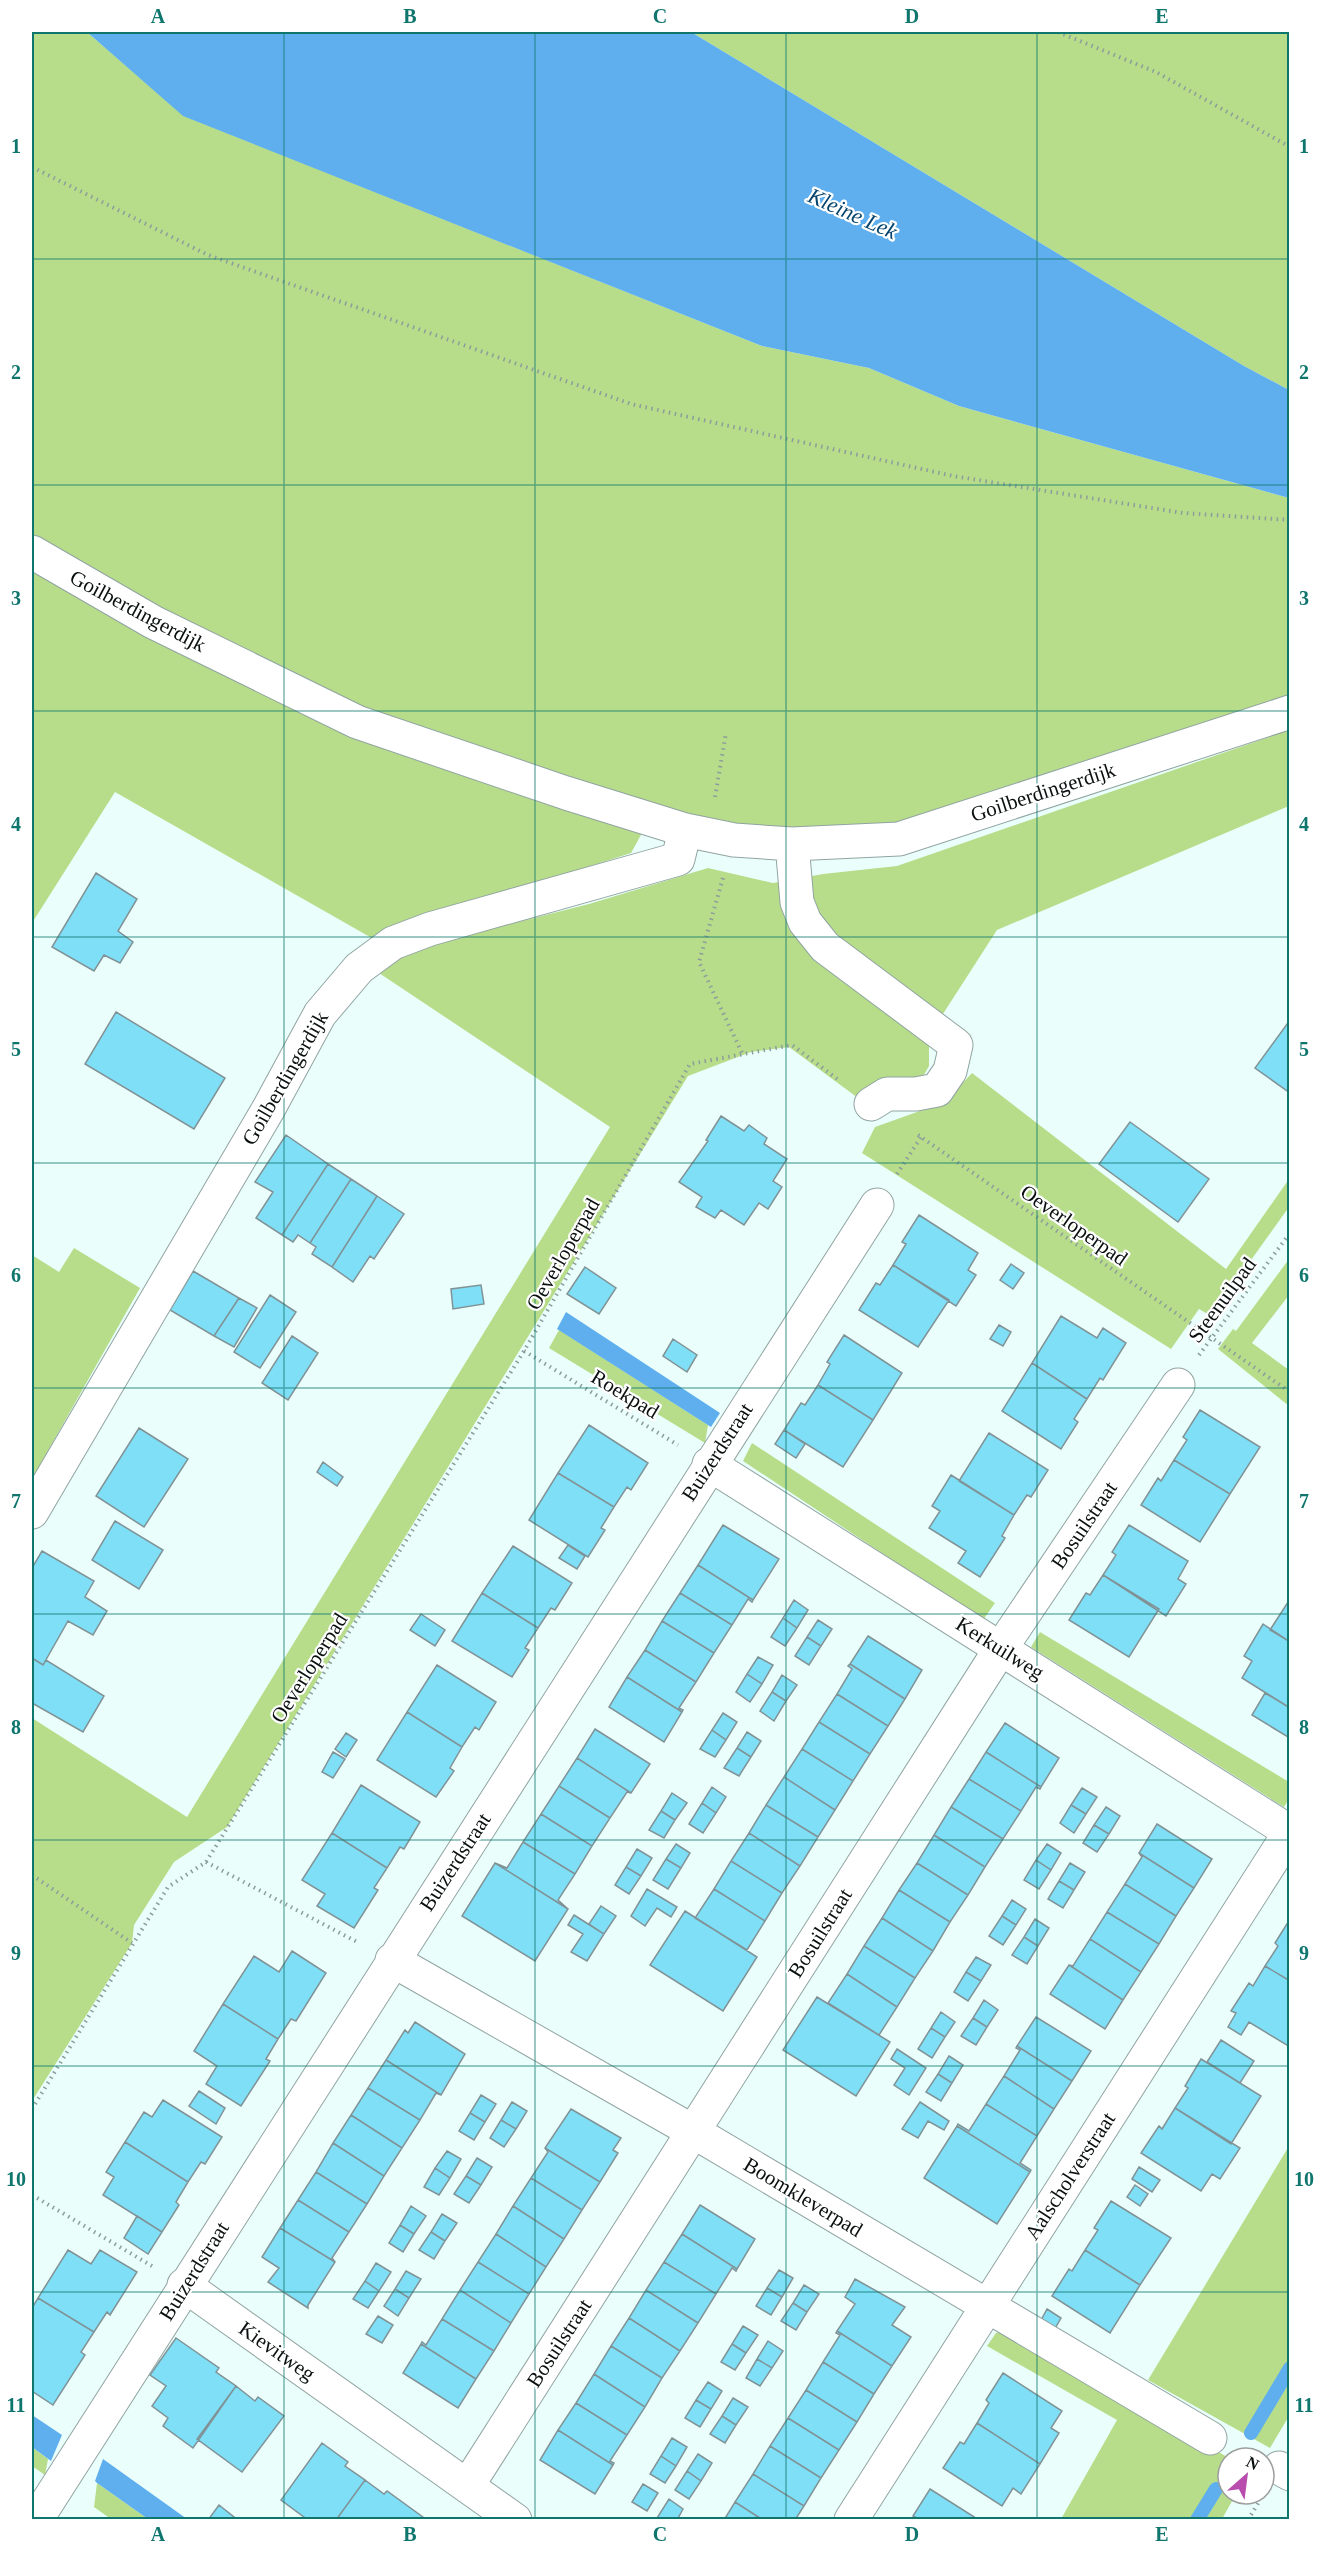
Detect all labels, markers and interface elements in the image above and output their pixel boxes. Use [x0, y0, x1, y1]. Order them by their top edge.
text: A [151, 5, 166, 27]
text: B [403, 5, 417, 27]
text: C [653, 5, 667, 27]
text: D [905, 5, 919, 27]
text: E [1155, 5, 1169, 27]
text: 1 [11, 135, 21, 157]
text: 1 [1299, 135, 1309, 157]
water label: Kleine Lek [804, 182, 902, 245]
text: 2 [11, 361, 21, 383]
text: 2 [1299, 361, 1309, 383]
street label: Goilberdingerdijk [66, 565, 211, 657]
text: 3 [11, 587, 21, 609]
text: 3 [1299, 587, 1309, 609]
street label: Goilberdingerdijk [968, 757, 1119, 827]
text: 4 [11, 813, 21, 835]
text: 4 [1299, 813, 1309, 835]
street label: Goilberdingerdijk [237, 1006, 333, 1149]
text: 5 [11, 1038, 21, 1060]
text: 5 [1299, 1038, 1309, 1060]
street label: Oeverloperpad [1016, 1179, 1132, 1271]
street label: Oeverloperpad [521, 1194, 605, 1314]
street label: Steenuilpad [1183, 1252, 1261, 1347]
text: 6 [11, 1264, 21, 1286]
text: 6 [1299, 1264, 1309, 1286]
street label: Roekpad [587, 1364, 664, 1424]
street label: Buizerdstraat [676, 1398, 758, 1505]
street label: Bosuilstraat [1046, 1477, 1122, 1573]
text: 7 [11, 1490, 21, 1512]
text: 7 [1299, 1490, 1309, 1512]
street label: Oeverloperpad [266, 1608, 352, 1727]
street label: Kerkuilweg [952, 1612, 1049, 1685]
text: 8 [11, 1716, 21, 1738]
text: 8 [1299, 1716, 1309, 1738]
street label: Buizerdstraat [414, 1808, 496, 1915]
street label: Bosuilstraat [783, 1884, 857, 1982]
text: 9 [11, 1942, 21, 1964]
text: 9 [1299, 1942, 1309, 1964]
street label: Aalscholverstraat [1020, 2108, 1120, 2244]
street label: Boomkleverpad [739, 2152, 867, 2242]
text: 10 [6, 2168, 26, 2190]
text: 10 [1294, 2168, 1314, 2190]
street label: Buizerdstraat [154, 2217, 234, 2325]
street label: Bosuilstraat [522, 2294, 596, 2392]
street label: Kievitweg [234, 2316, 320, 2386]
text: 11 [7, 2394, 25, 2416]
text: 11 [1295, 2394, 1313, 2416]
north arrow [1216, 2446, 1276, 2506]
text: N [1244, 2453, 1262, 2474]
text: A [151, 2523, 166, 2545]
text: B [403, 2523, 417, 2545]
text: C [653, 2523, 667, 2545]
text: D [905, 2523, 919, 2545]
text: E [1155, 2523, 1169, 2545]

